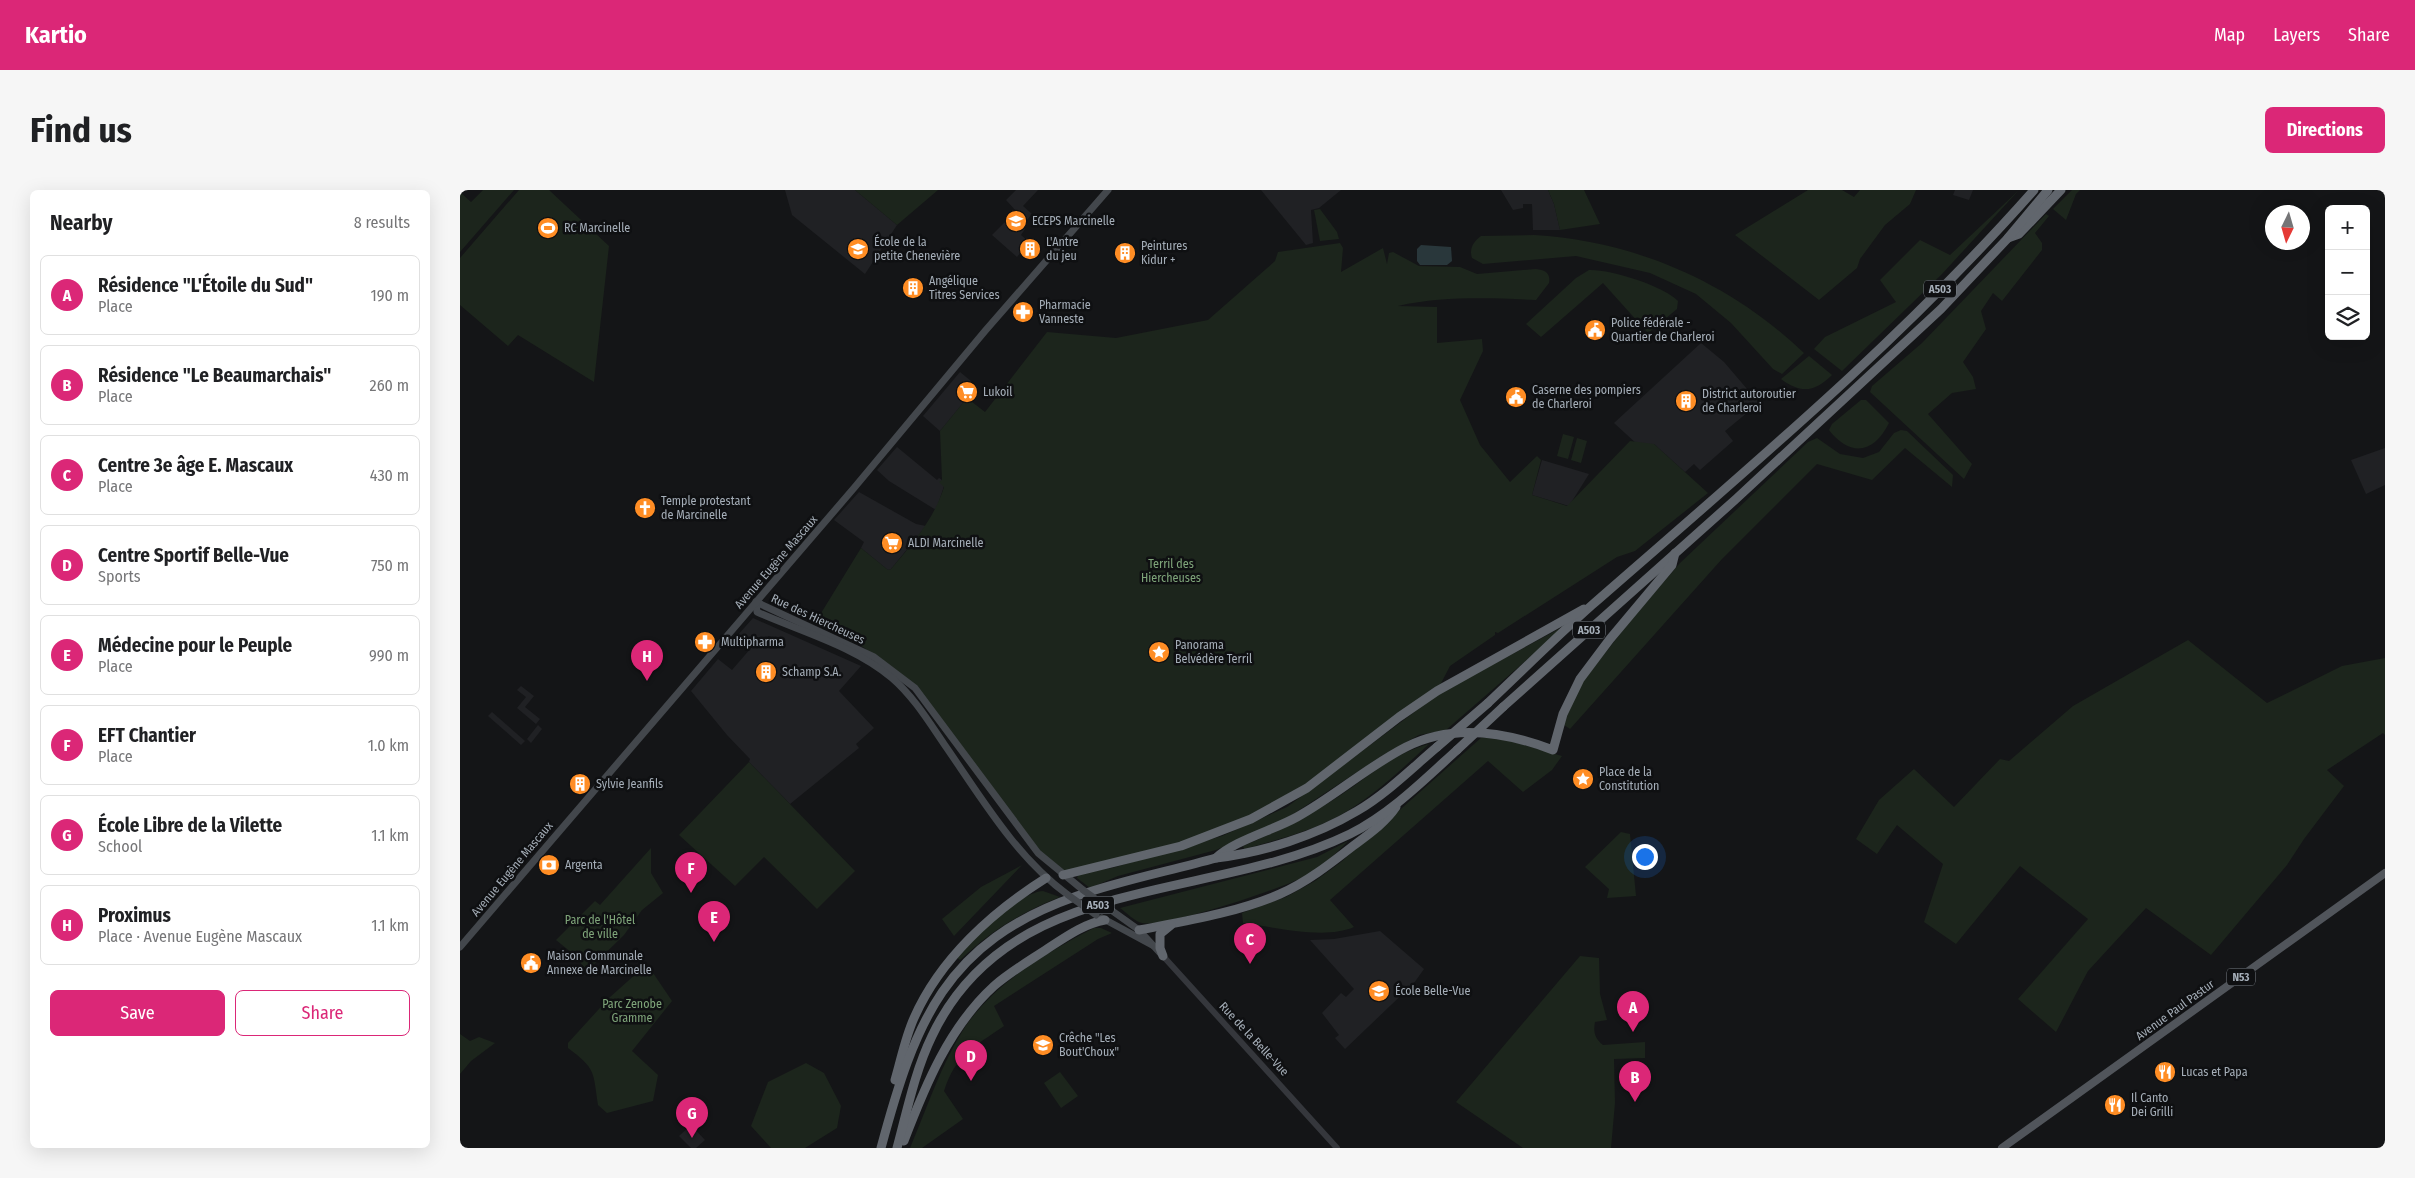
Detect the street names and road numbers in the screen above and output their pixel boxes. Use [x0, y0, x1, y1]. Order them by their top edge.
road number: A503 [1924, 280, 1956, 298]
street label: Avenue Eugène Mascaux [732, 512, 821, 611]
street label: Rue des Hiercheuses [769, 591, 867, 647]
road number: A503 [1573, 622, 1605, 638]
street label: Avenue Eugène Mascaux [468, 818, 556, 919]
road number: A503 [1082, 896, 1114, 914]
road number: N53 [2227, 969, 2255, 986]
street label: Avenue Paul Pastur [2133, 976, 2218, 1043]
street label: Rue de la Belle-Vue [1216, 999, 1292, 1079]

